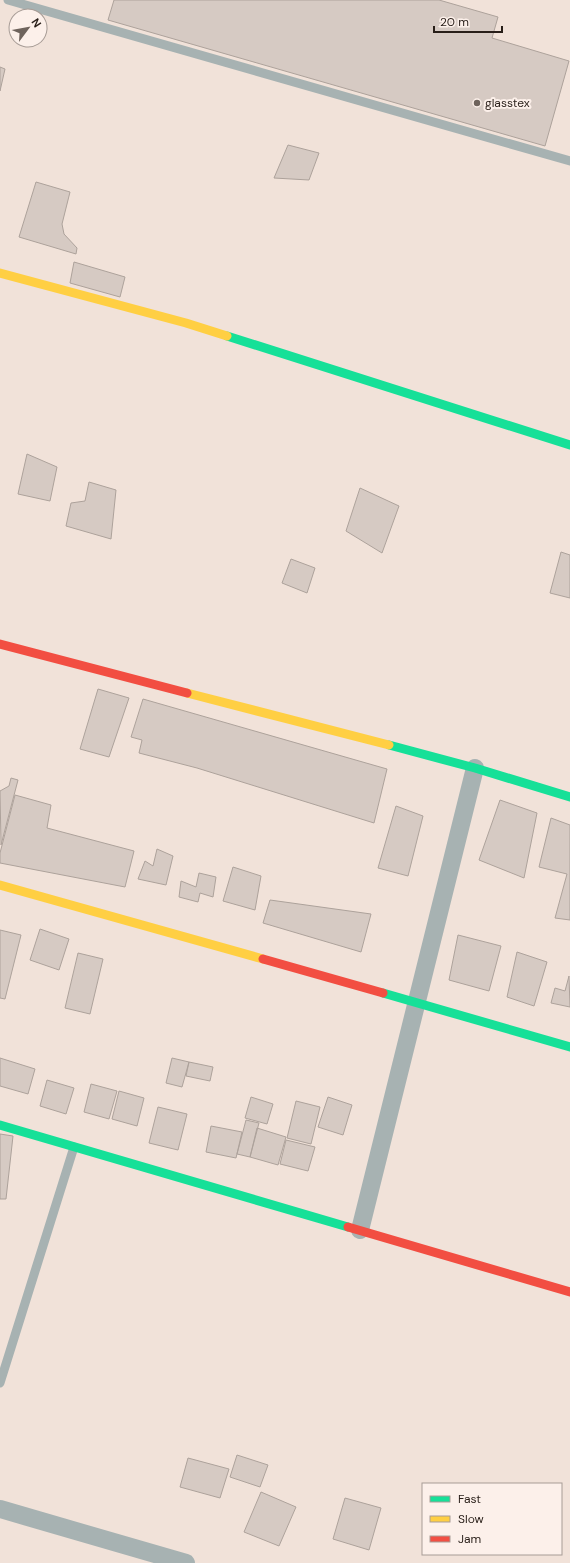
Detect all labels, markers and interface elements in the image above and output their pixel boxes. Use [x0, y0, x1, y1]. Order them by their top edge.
north arrow [8, 8, 48, 48]
scale bar [434, 8, 502, 34]
text: 20 m [440, 14, 469, 30]
text: N [28, 16, 45, 30]
place label: glasstex [485, 95, 530, 111]
marker: glasstex [472, 98, 482, 108]
legend [422, 1483, 562, 1555]
text: Fast [458, 1491, 481, 1507]
text: Slow [458, 1511, 484, 1527]
text: Jam [458, 1531, 481, 1547]

